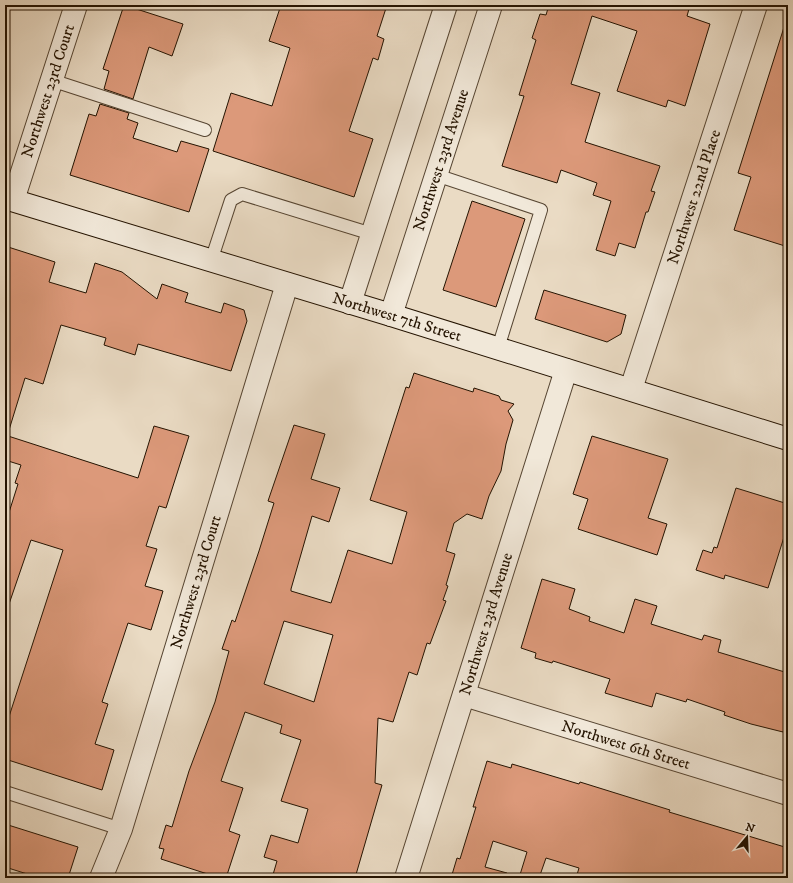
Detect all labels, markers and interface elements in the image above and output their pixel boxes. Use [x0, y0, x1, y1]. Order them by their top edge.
street label: Northwest 23rd Court [17, 22, 79, 160]
street label: Northwest 23rd Avenue [409, 86, 473, 233]
street label: Northwest 22nd Place [663, 127, 725, 267]
street label: Northwest 7th Street [330, 288, 464, 346]
street label: Northwest 23rd Court [166, 513, 226, 651]
street label: Northwest 23rd Avenue [455, 550, 517, 698]
street label: Northwest 6th Street [559, 716, 693, 774]
north arrow [727, 817, 767, 857]
text: N [743, 820, 756, 837]

